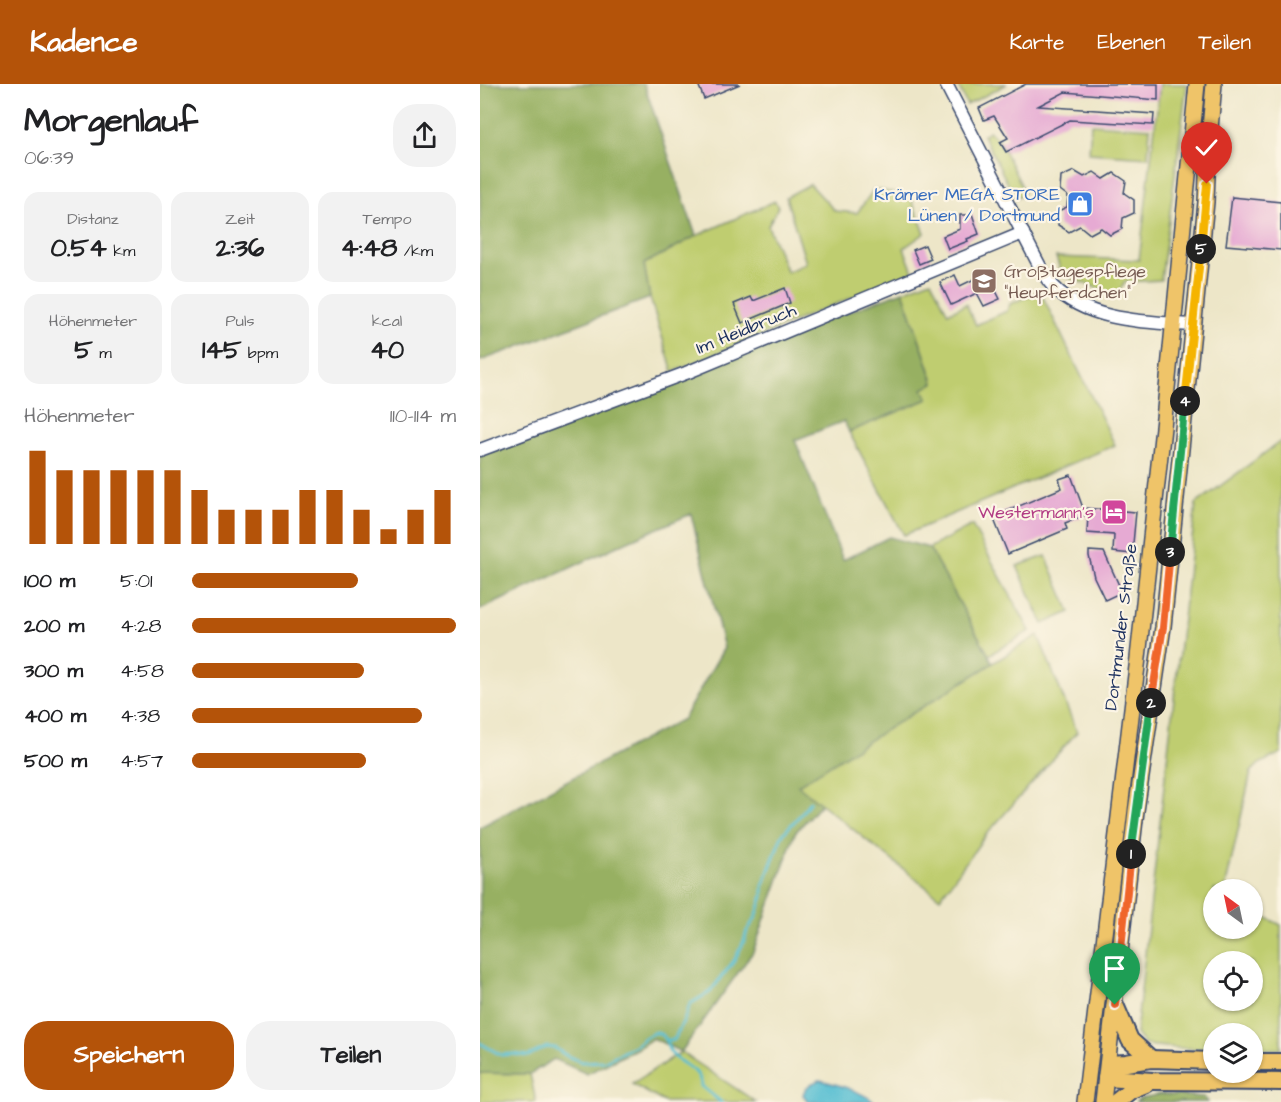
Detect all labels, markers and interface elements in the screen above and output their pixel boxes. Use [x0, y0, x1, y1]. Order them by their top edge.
text: Kadence [30, 23, 138, 62]
text: Karte [1009, 28, 1064, 57]
text: Ebenen [1097, 28, 1165, 57]
text: Teilen [1198, 28, 1251, 57]
text: Morgenlauf [24, 98, 198, 144]
button: share [393, 104, 456, 167]
pin [1181, 122, 1232, 184]
icon: check [1190, 131, 1223, 164]
text: 06:39 [24, 144, 74, 172]
place label: Krämer MEGA STORE Lünen / Dortmund [874, 182, 1060, 228]
shop icon: Krämer MEGA STORE Lünen / Dortmund [1065, 189, 1095, 219]
text: Distanz [67, 208, 119, 230]
text: Zeit [225, 208, 255, 230]
text: Tempo [363, 208, 411, 230]
text: 0.54 [51, 230, 107, 266]
text: 2:36 [216, 230, 264, 266]
text: 4:48 [341, 230, 397, 266]
pin: 5 [1186, 234, 1216, 264]
text: 5 [1195, 238, 1207, 260]
text: km [107, 240, 135, 262]
text: /km [397, 240, 433, 262]
place label: Großtagespflege "Heupferdchen" [1004, 259, 1146, 305]
school or university icon: Großtagespflege "Heupferdchen" [969, 266, 999, 296]
street label: Im Heidbruch [692, 298, 800, 360]
text: Höhenmeter [49, 310, 137, 332]
text: Puls [226, 310, 254, 332]
text: kcal [372, 310, 402, 332]
text: 5 [74, 332, 93, 368]
text: 145 [202, 332, 241, 368]
text: 40 [370, 332, 404, 368]
text: m [93, 342, 112, 364]
text: bpm [241, 342, 278, 364]
pin: 4 [1170, 386, 1200, 416]
text: 4 [1180, 390, 1190, 412]
text: Höhenmeter [24, 402, 134, 430]
text: 110–114 m [390, 402, 456, 430]
hotel icon: Westermann's [1099, 497, 1129, 527]
place label: Westermann's [978, 500, 1094, 525]
pin: 3 [1155, 537, 1185, 567]
text: 3 [1166, 541, 1174, 563]
street label: Dortmunder Straße [1098, 542, 1144, 712]
text: 100 m [24, 567, 75, 595]
text: 5:01 [120, 567, 153, 595]
text: 200 m [24, 612, 84, 640]
text: 4:28 [120, 612, 161, 640]
text: 300 m [24, 657, 83, 685]
text: 4:58 [120, 657, 164, 685]
pin: 2 [1136, 688, 1166, 718]
text: 2 [1146, 692, 1156, 714]
text: 400 m [24, 702, 86, 730]
text: 4:38 [120, 702, 160, 730]
text: 500 m [24, 747, 87, 775]
text: 4:57 [120, 747, 163, 775]
pin: 1 [1116, 839, 1146, 869]
text: 1 [1130, 843, 1132, 865]
north arrow [1203, 879, 1263, 939]
map controls [1203, 879, 1263, 1083]
pin [1089, 943, 1140, 1005]
button: locate [1203, 951, 1263, 1011]
icon: arrive [1098, 952, 1131, 985]
button: Speichern [24, 1021, 234, 1090]
button: Teilen [246, 1021, 456, 1090]
button: layers [1203, 1023, 1263, 1083]

